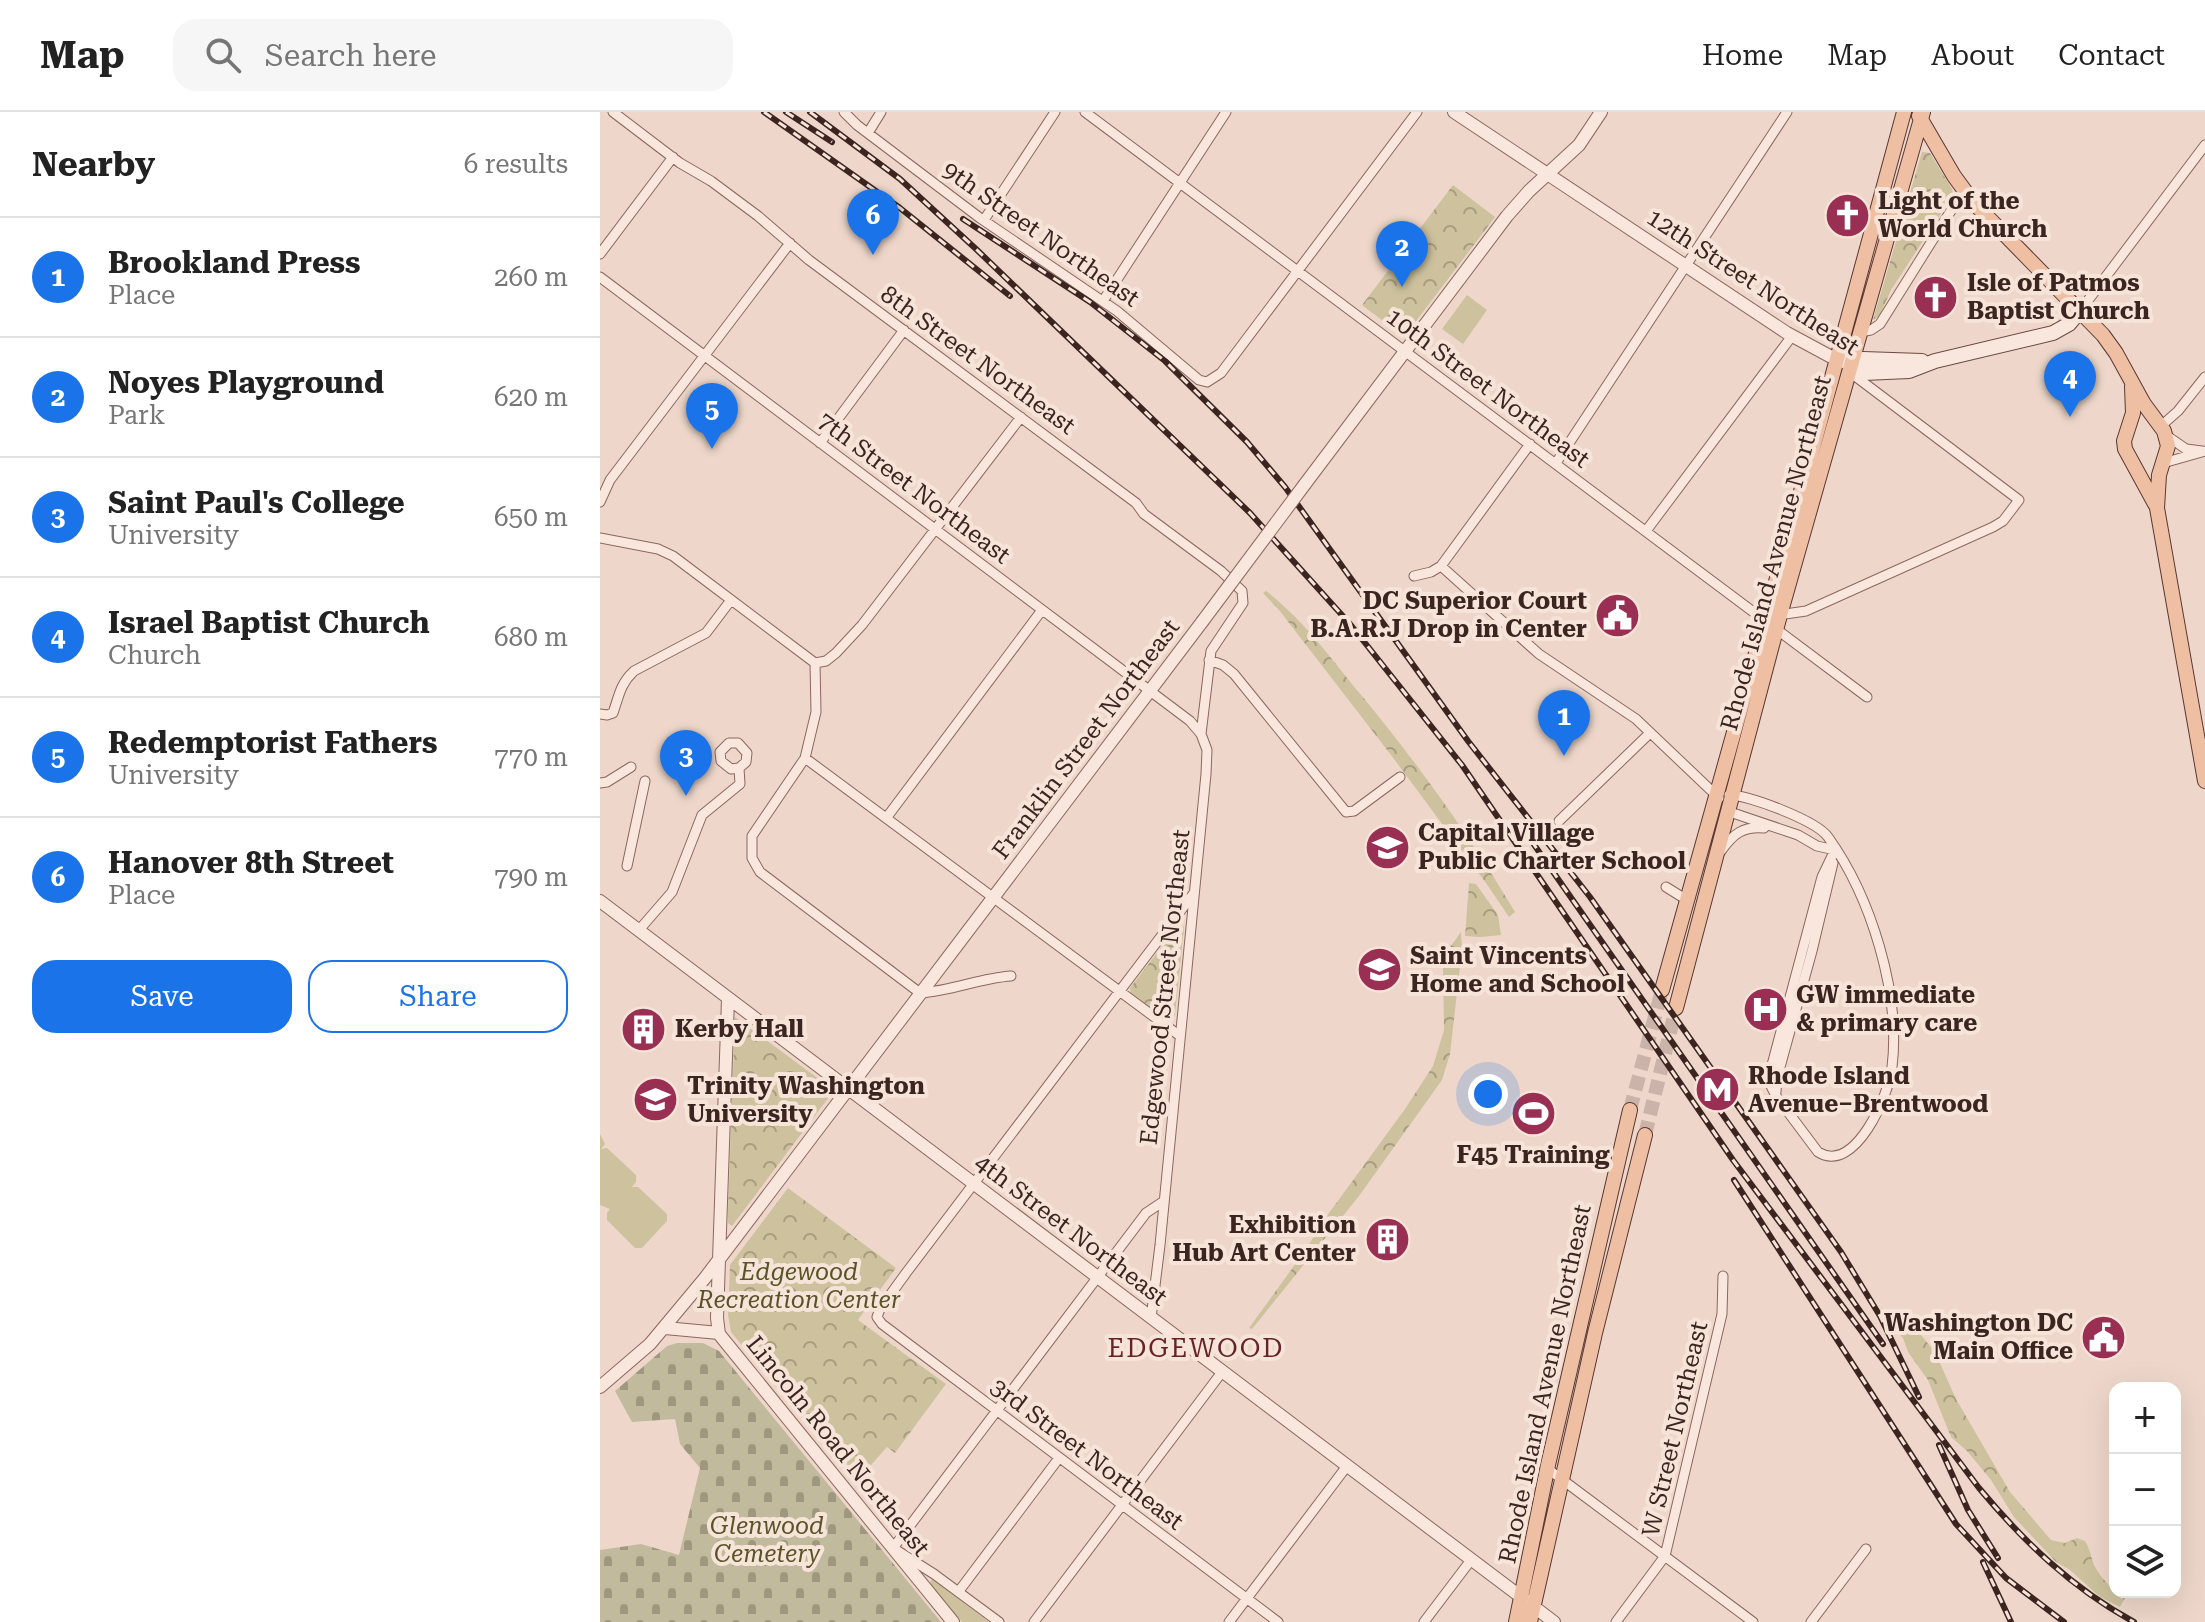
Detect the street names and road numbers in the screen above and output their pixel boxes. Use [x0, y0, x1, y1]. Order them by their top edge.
street label: 9th Street Northeast [937, 156, 1145, 313]
street label: 12th Street Northeast [1642, 203, 1864, 361]
street label: 8th Street Northeast [875, 280, 1081, 440]
street label: 10th Street Northeast [1381, 302, 1595, 474]
street label: Rhode Island Avenue Northeast [1715, 372, 1837, 733]
street label: 7th Street Northeast [812, 407, 1016, 570]
street label: Franklin Street Northeast [987, 614, 1185, 864]
street label: Edgewood Street Northeast [1135, 828, 1195, 1146]
street label: 4th Street Northeast [969, 1149, 1173, 1312]
street label: Rhode Island Avenue Northeast [1493, 1202, 1597, 1566]
street label: W Street Northeast [1637, 1319, 1713, 1539]
street label: Lincoln Road Northeast [741, 1330, 935, 1562]
street label: 3rd Street Northeast [985, 1372, 1189, 1536]

